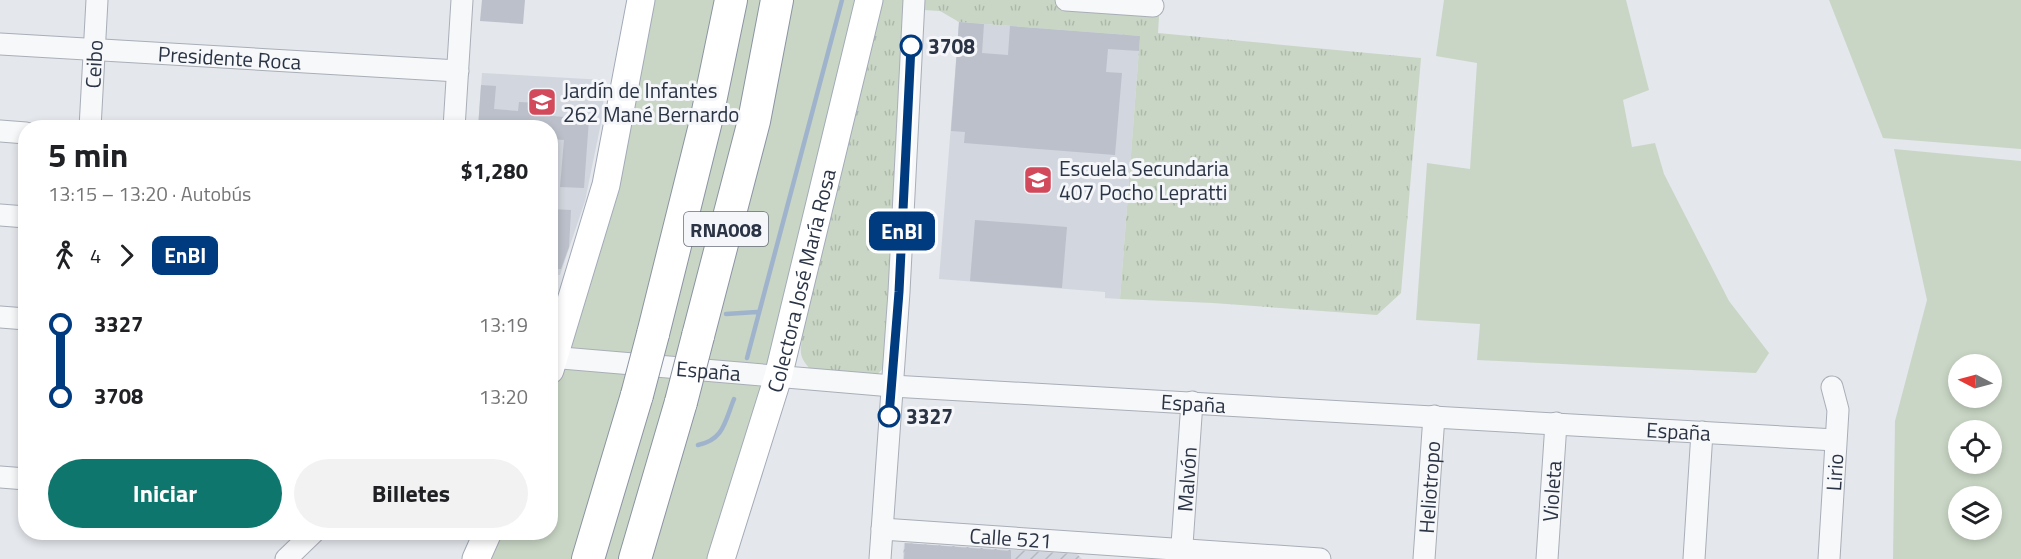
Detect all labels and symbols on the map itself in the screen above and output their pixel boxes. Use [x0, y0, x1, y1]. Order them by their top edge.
place label: 3708 [928, 30, 975, 62]
marker: 3708 [900, 35, 922, 57]
street label: Presidente Roca [157, 37, 303, 78]
street label: Ceibo [76, 39, 111, 89]
place label: Jardín de Infantes 262 Mané Bernardo [563, 74, 739, 130]
school or university icon: Jardín de Infantes 262 Mané Bernardo [526, 86, 558, 118]
place label: Escuela Secundaria 407 Pocho Lepratti [1059, 152, 1229, 208]
school or university icon: Escuela Secundaria 407 Pocho Lepratti [1022, 164, 1054, 196]
street label: Colectora José María Rosa [758, 165, 844, 396]
road number: RNA008 [684, 212, 768, 246]
line badge: EnBI [860, 212, 944, 250]
street label: España [675, 352, 743, 389]
north arrow [1948, 354, 2002, 408]
street label: España [1160, 385, 1227, 421]
place label: 3327 [906, 400, 953, 432]
marker: 3327 [878, 405, 900, 427]
street label: España [1645, 413, 1712, 449]
street label: Heliotropo [1410, 440, 1448, 535]
street label: Malvón [1168, 445, 1205, 513]
street label: Lirio [1817, 452, 1851, 492]
street label: Violeta [1534, 459, 1570, 523]
street label: Calle 521 [969, 519, 1053, 557]

